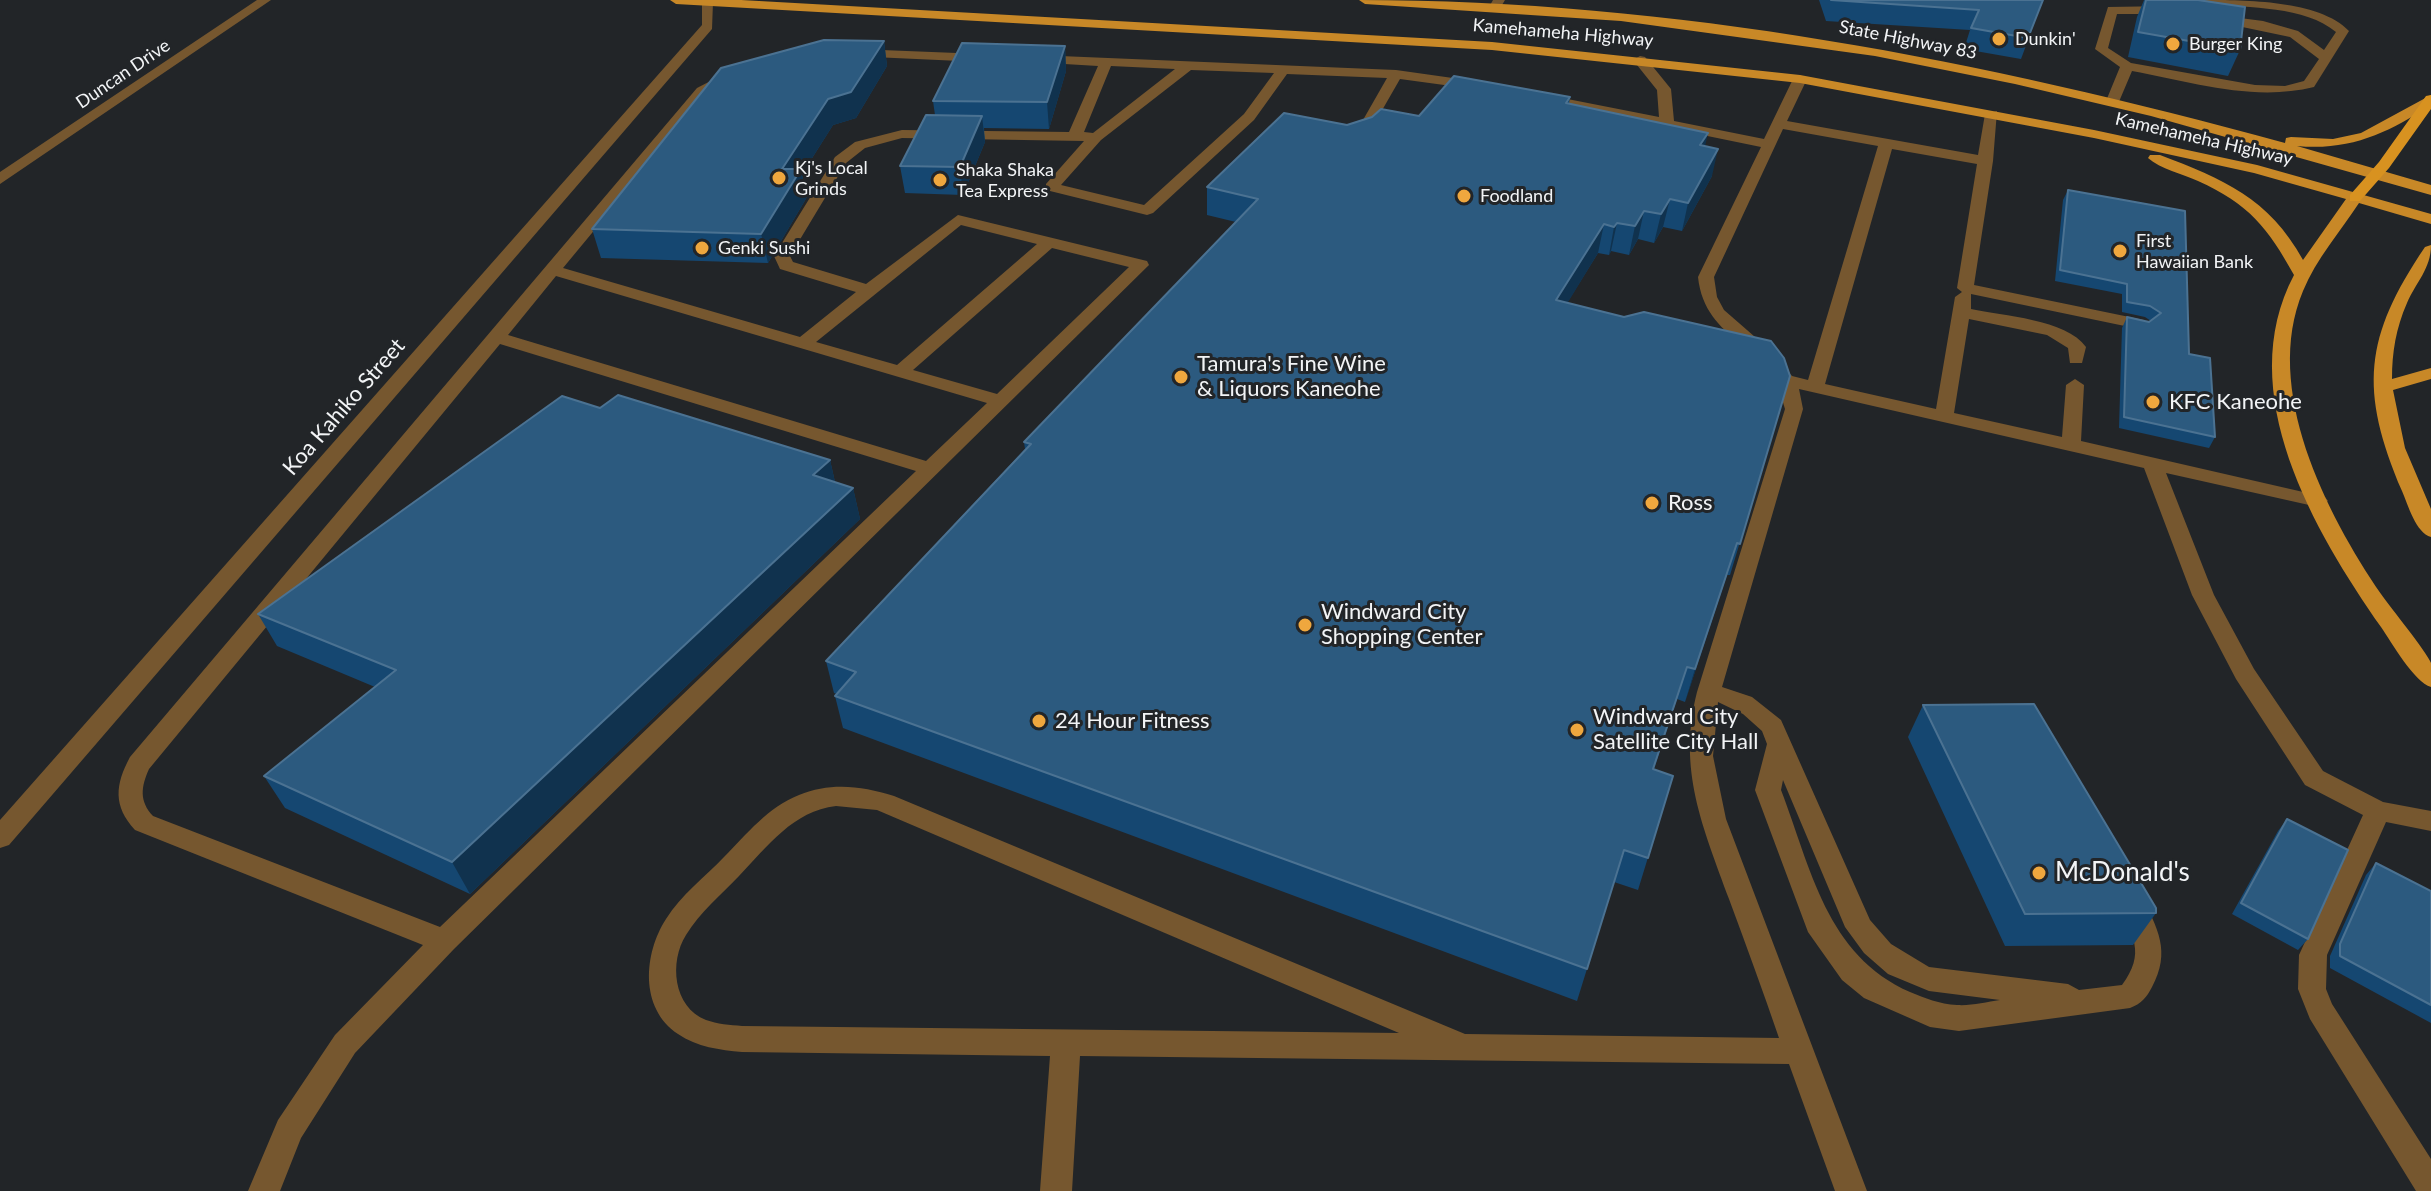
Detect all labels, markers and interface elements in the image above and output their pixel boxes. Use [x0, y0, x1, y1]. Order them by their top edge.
street label: Kamehameha Highway [1472, 14, 1654, 52]
street label: State Highway 83 [1837, 16, 1979, 64]
place label: Dunkin' [2015, 28, 2076, 50]
marker: Dunkin' [1990, 30, 2008, 48]
place label: Burger King [2189, 33, 2282, 55]
street label: Duncan Drive [72, 35, 174, 113]
marker: Burger King [2164, 35, 2182, 53]
street label: Kamehameha Highway [2113, 108, 2295, 170]
place label: Kj's Local Grinds [795, 157, 868, 200]
place label: Shaka Shaka Tea Express [956, 159, 1054, 202]
marker: Kj's Local Grinds [770, 169, 788, 187]
marker: Shaka Shaka Tea Express [931, 171, 949, 189]
place label: Foodland [1480, 185, 1553, 207]
marker: Foodland [1455, 187, 1473, 205]
place label: First Hawaiian Bank [2136, 230, 2253, 272]
place label: Genki Sushi [718, 237, 810, 259]
marker: Genki Sushi [693, 239, 711, 257]
marker: First Hawaiian Bank [2111, 242, 2129, 260]
street label: Koa Kahiko Street [277, 333, 411, 481]
place label: Tamura's Fine Wine & Liquors Kaneohe [1197, 351, 1386, 402]
marker: Tamura's Fine Wine & Liquors Kaneohe [1172, 368, 1190, 386]
place label: KFC Kaneohe [2169, 389, 2302, 415]
marker: KFC Kaneohe [2144, 393, 2162, 411]
place label: Ross [1668, 490, 1713, 516]
marker: Ross [1643, 494, 1661, 512]
place label: Windward City Shopping Center [1321, 599, 1482, 650]
marker: Windward City Shopping Center [1296, 616, 1314, 634]
place label: Windward City Satellite City Hall [1593, 704, 1758, 756]
place label: 24 Hour Fitness [1055, 708, 1209, 734]
marker: 24 Hour Fitness [1030, 712, 1048, 730]
marker: Windward City Satellite City Hall [1568, 721, 1586, 739]
place label: McDonald's [2055, 857, 2190, 889]
marker: McDonald's [2030, 864, 2048, 882]

